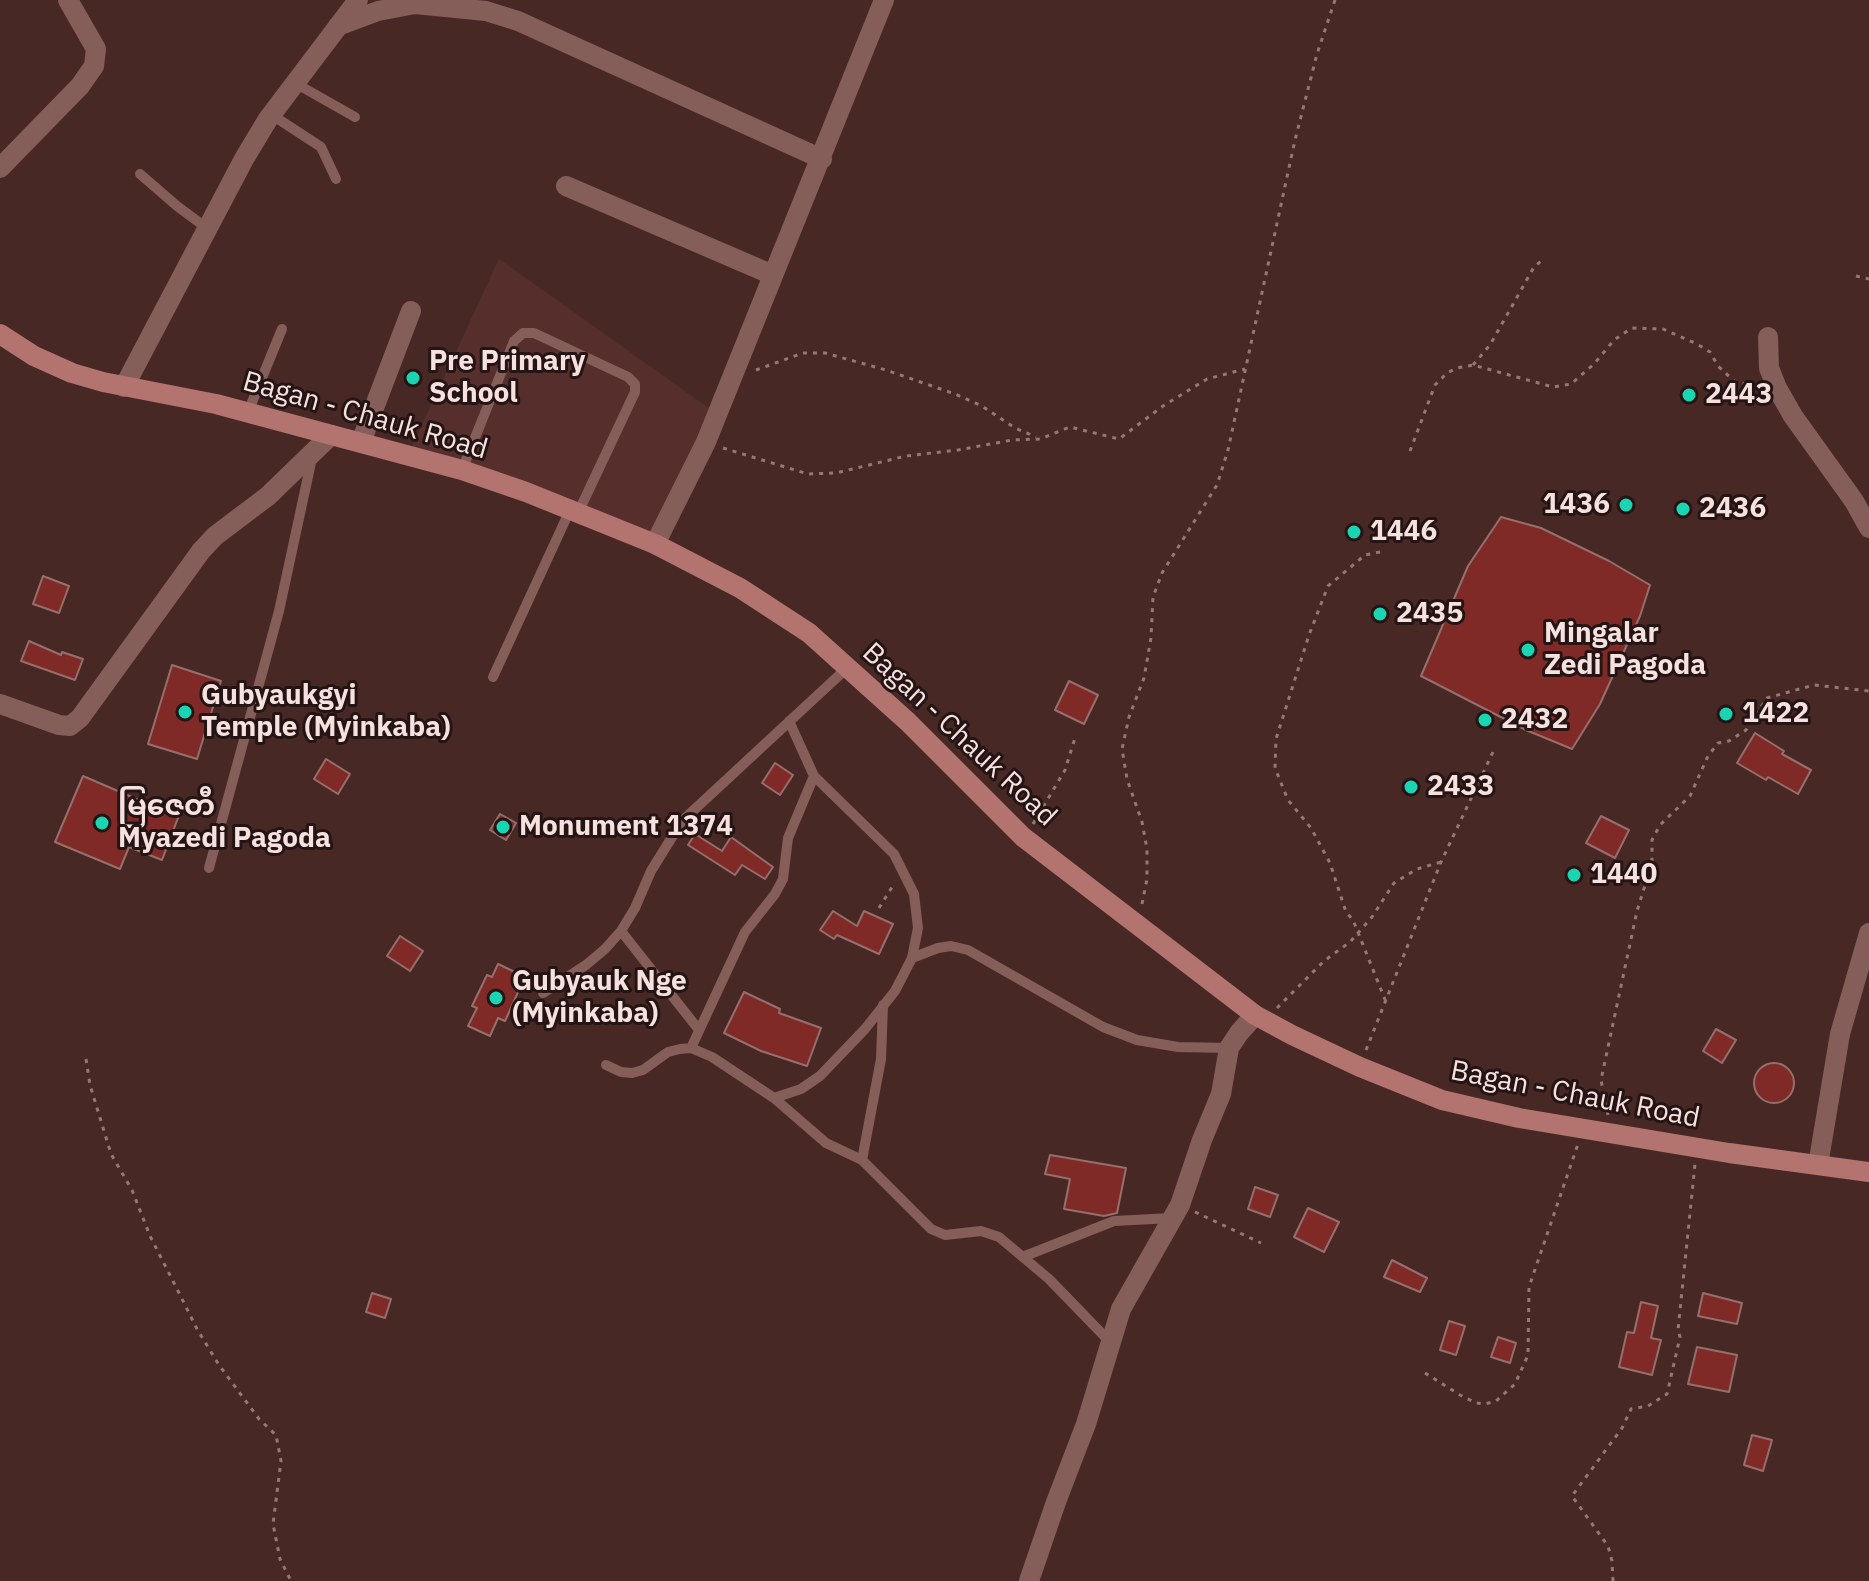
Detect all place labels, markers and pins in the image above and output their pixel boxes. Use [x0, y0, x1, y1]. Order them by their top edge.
place label: Pre Primary School [429, 345, 585, 411]
marker: Pre Primary School [404, 369, 422, 387]
place label: 2443 [1705, 378, 1772, 412]
marker: 2443 [1680, 386, 1698, 404]
place label: 1436 [1543, 488, 1610, 522]
place label: 2436 [1699, 492, 1766, 526]
marker: 1436 [1617, 496, 1635, 514]
marker: 2436 [1674, 500, 1692, 518]
place label: 1446 [1370, 515, 1437, 549]
marker: 1446 [1345, 523, 1363, 541]
place label: 2435 [1396, 597, 1463, 631]
marker: 2435 [1371, 605, 1389, 623]
place label: Mingalar Zedi Pagoda [1544, 617, 1706, 683]
marker: Mingalar Zedi Pagoda [1519, 641, 1537, 659]
place label: Gubyaukgyi Temple (Myinkaba) [201, 679, 451, 745]
place label: 1422 [1742, 697, 1809, 731]
marker: Gubyaukgyi Temple (Myinkaba) [176, 703, 194, 721]
place label: 2432 [1501, 703, 1568, 737]
marker: 1422 [1717, 705, 1735, 723]
marker: 2432 [1476, 711, 1494, 729]
place label: 2433 [1427, 770, 1494, 804]
marker: 2433 [1402, 778, 1420, 796]
place label: မြဇေတီ Myazedi Pagoda [118, 790, 331, 856]
place label: Monument 1374 [519, 810, 733, 844]
marker: မြဇေတီ Myazedi Pagoda [93, 814, 111, 832]
marker: Monument 1374 [494, 818, 512, 836]
place label: 1440 [1590, 858, 1657, 892]
marker: 1440 [1565, 866, 1583, 884]
place label: Gubyauk Nge (Myinkaba) [512, 965, 687, 1031]
marker: Gubyauk Nge (Myinkaba) [487, 989, 505, 1007]

